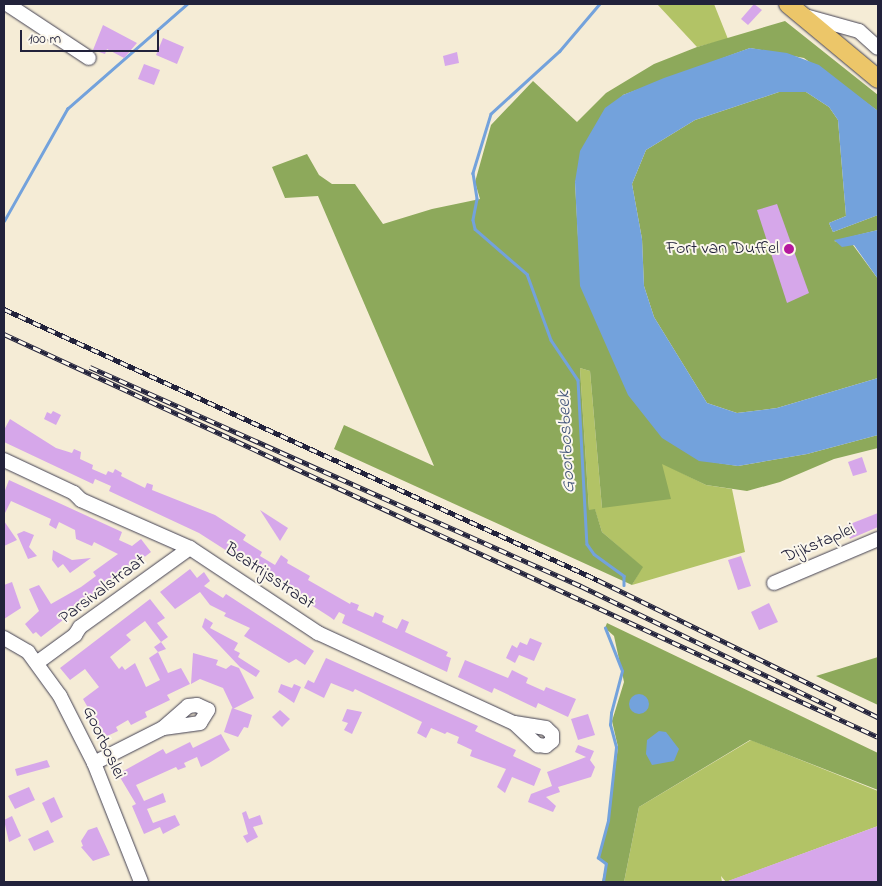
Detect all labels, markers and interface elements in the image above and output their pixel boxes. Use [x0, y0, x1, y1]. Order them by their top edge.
scale bar [22, 20, 161, 52]
text: 100 m [28, 28, 61, 50]
place label: Fort van Duffel [666, 238, 779, 260]
marker: Fort van Duffel [783, 243, 795, 255]
water label: Goorbosbeek [553, 390, 581, 494]
street label: Dijkstaplei [780, 519, 858, 569]
street label: Beatrijsstraat [220, 539, 318, 615]
street label: Parsivalstraat [55, 550, 151, 630]
street label: Goorboslei [77, 703, 129, 783]

